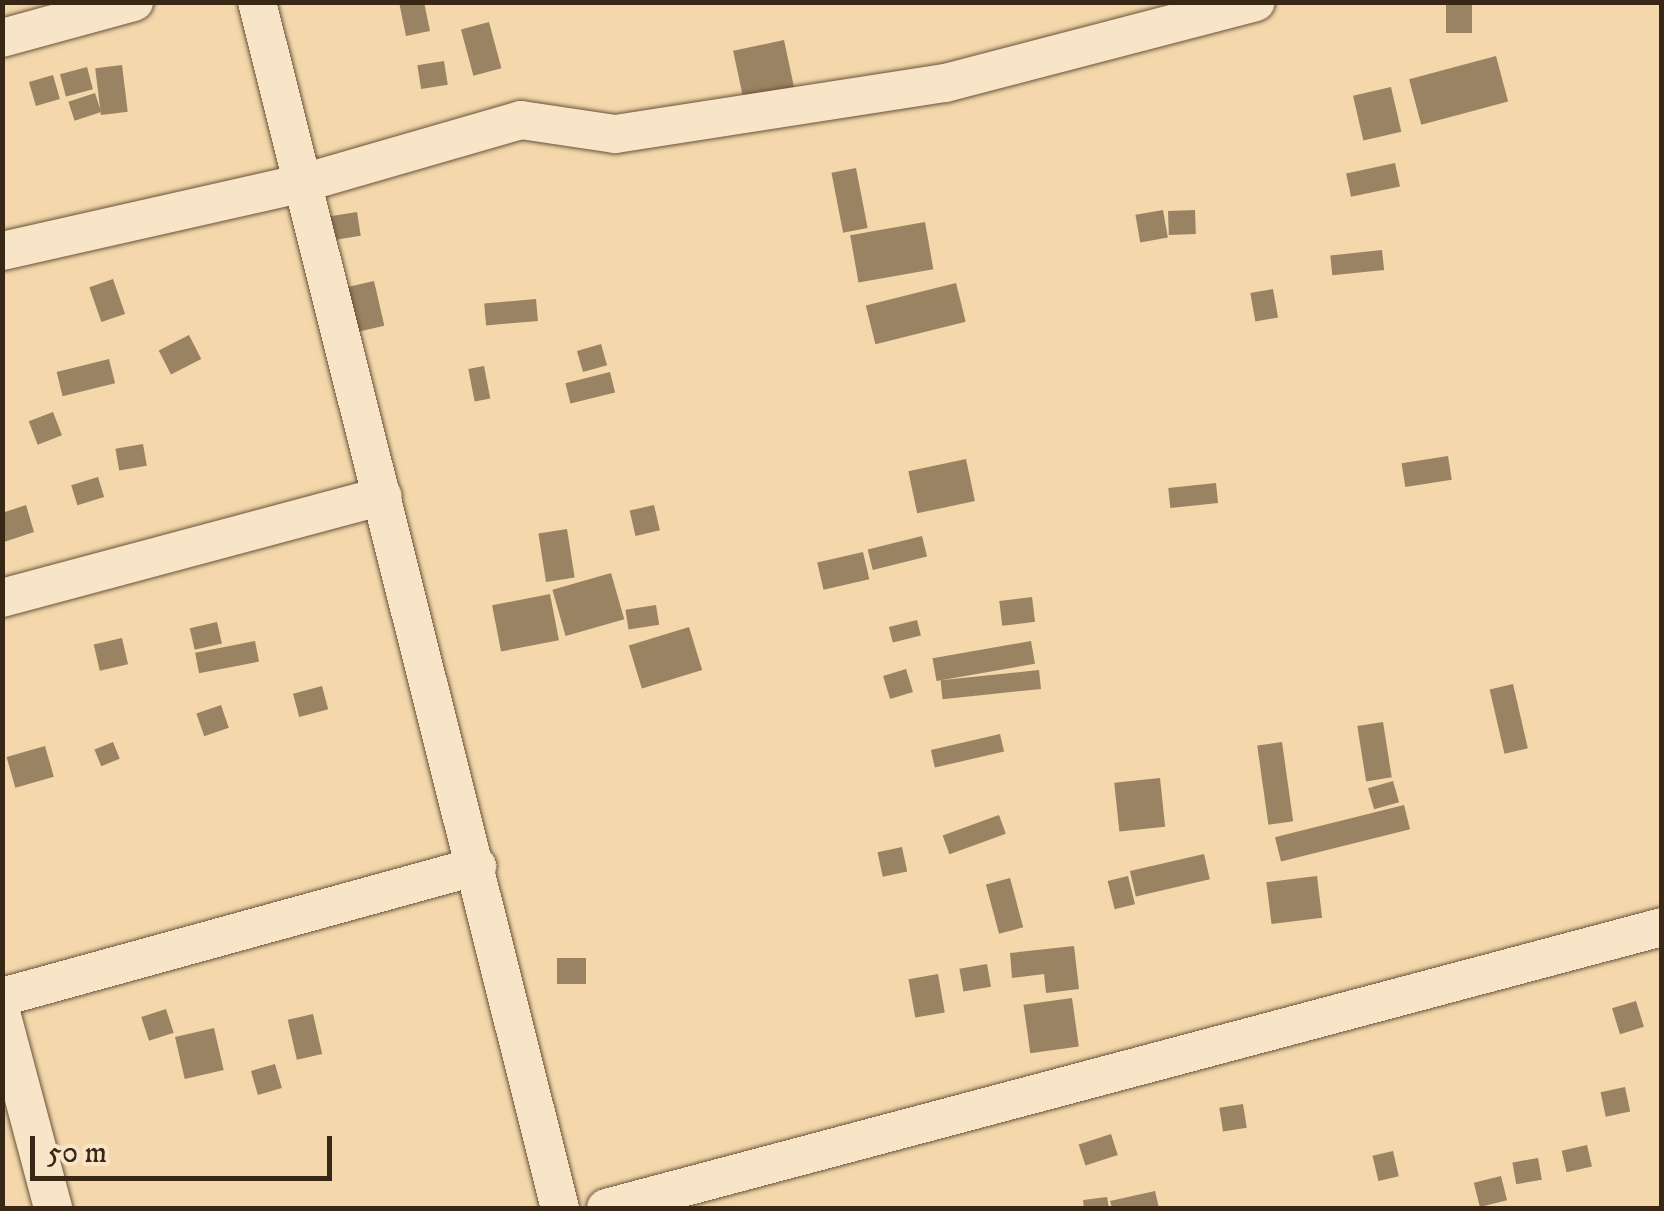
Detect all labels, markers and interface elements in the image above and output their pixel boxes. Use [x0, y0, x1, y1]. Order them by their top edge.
scale bar [35, 1116, 338, 1178]
text: 50 m [47, 1135, 107, 1172]

